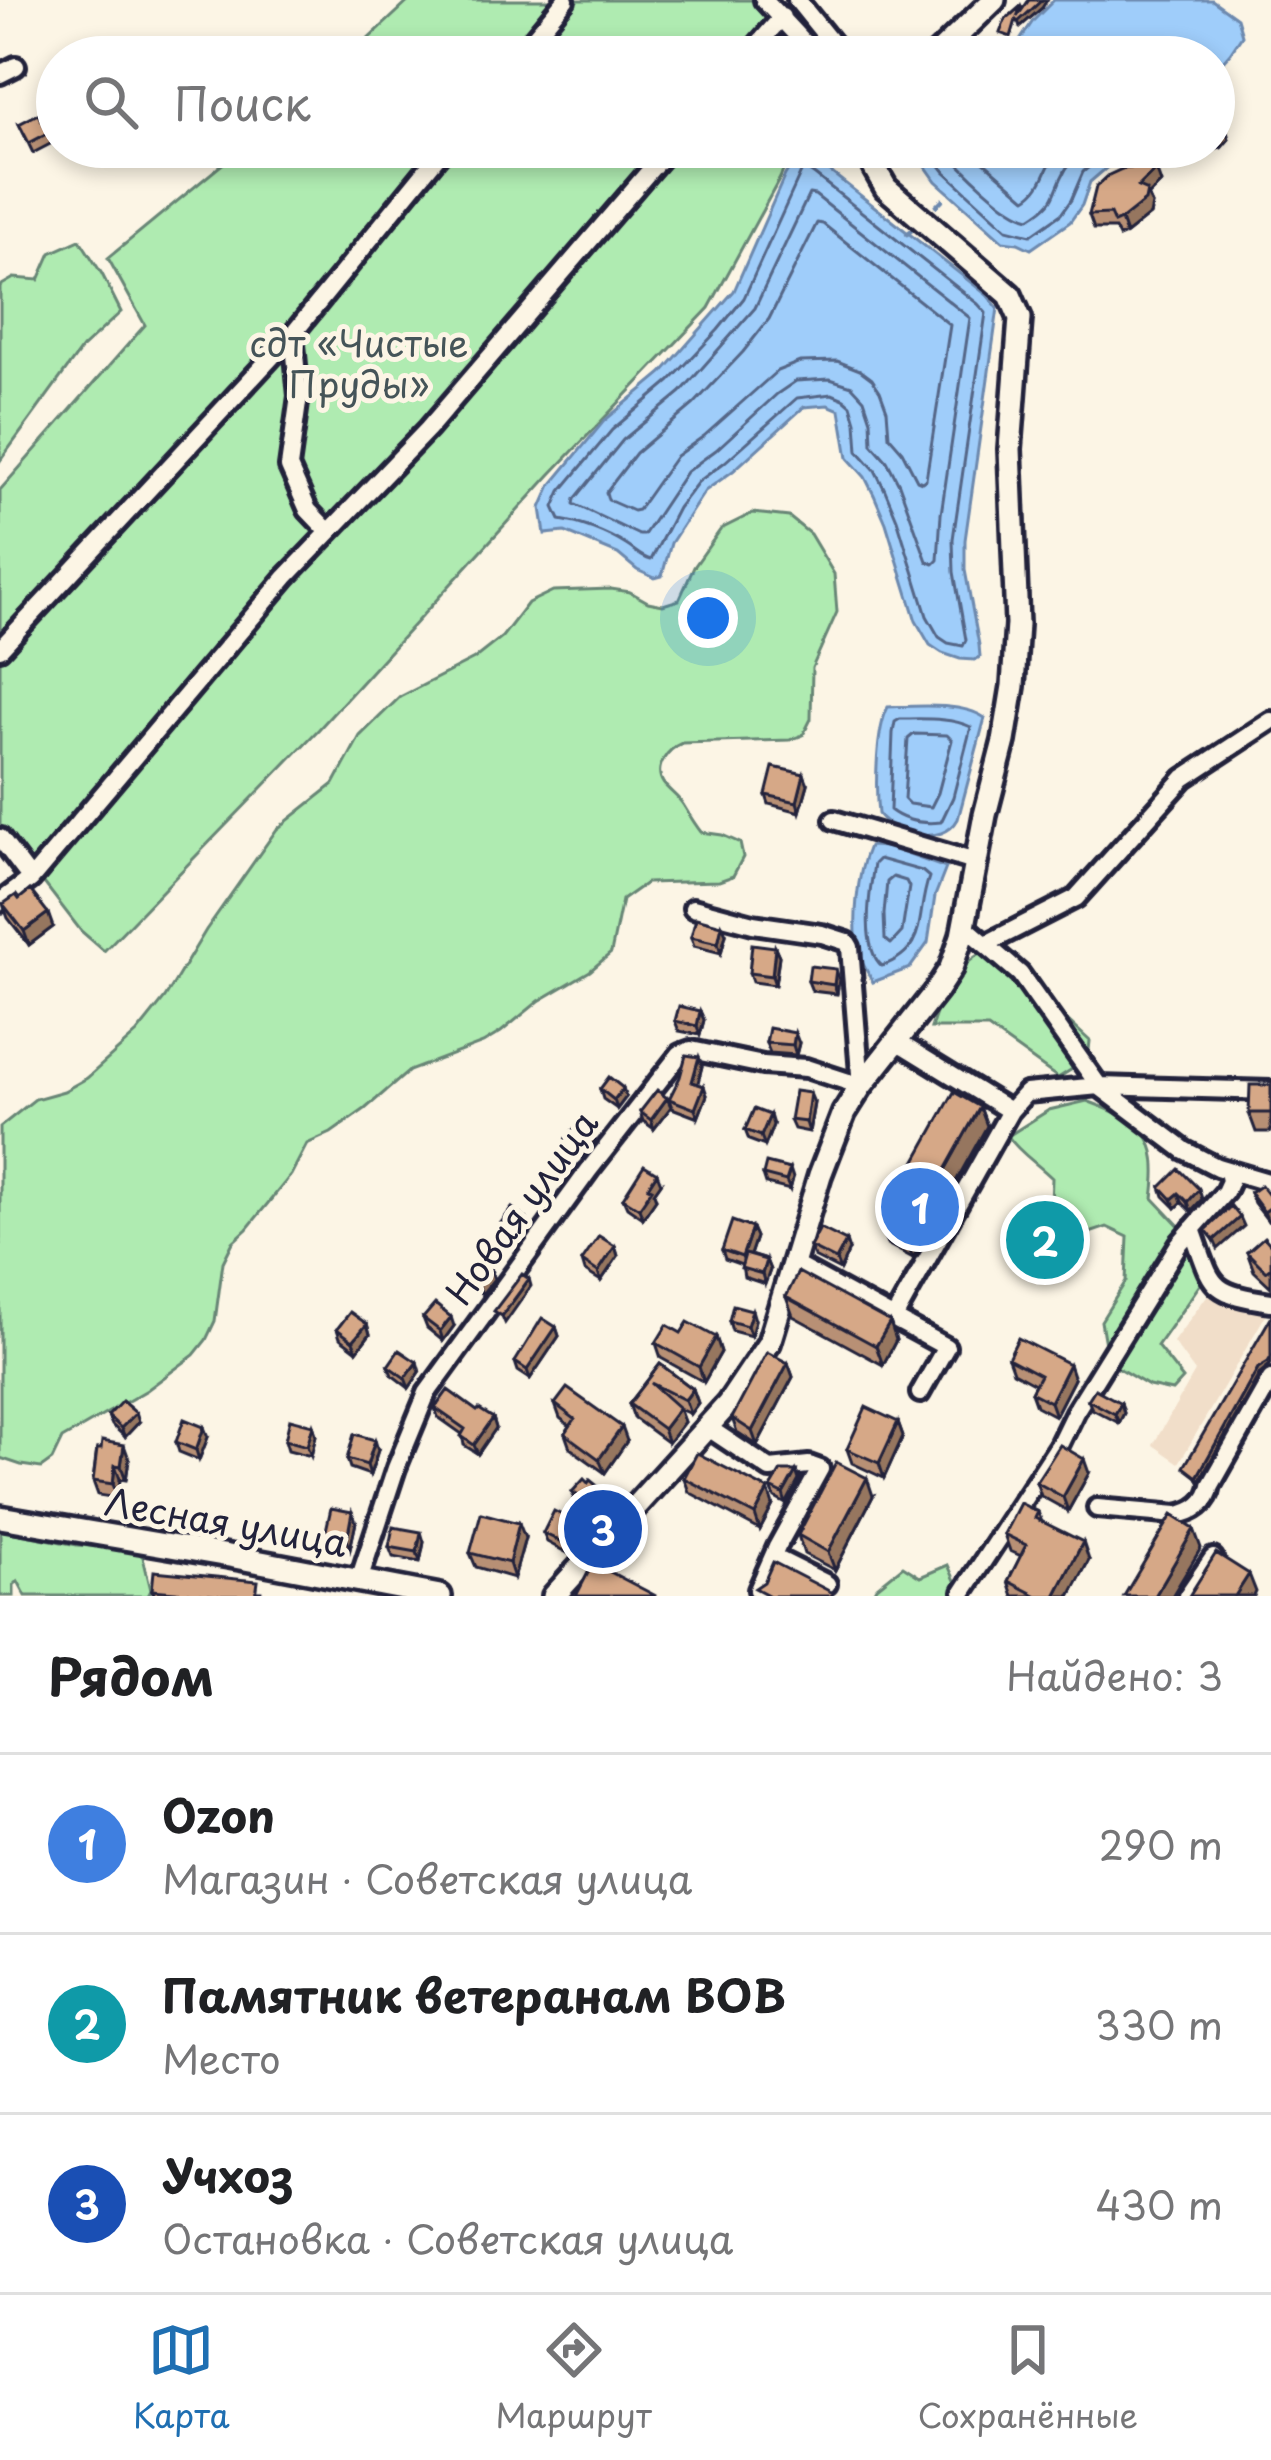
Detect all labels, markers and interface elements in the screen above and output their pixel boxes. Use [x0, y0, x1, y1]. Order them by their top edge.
search box [36, 36, 1235, 168]
text: Поиск [174, 68, 311, 136]
icon: search [78, 69, 144, 135]
park label: сдт «Чистые Пруды» [250, 315, 468, 410]
your location [678, 588, 738, 648]
street label: Новая улица [431, 1098, 610, 1315]
pin: 1 [881, 1162, 959, 1252]
pin: 2 [1006, 1195, 1084, 1285]
street label: Лесная улица [101, 1473, 352, 1569]
pin: 3 [564, 1484, 642, 1574]
text: Рядом [48, 1636, 214, 1713]
text: Найдено: 3 [1006, 1645, 1223, 1704]
text: Ozon [162, 1780, 275, 1848]
text: 1 [78, 1814, 96, 1873]
text: 290 m [1099, 1814, 1223, 1873]
text: Магазин · Советская улица [162, 1848, 692, 1907]
text: Памятник ветеранам ВОВ [162, 1960, 786, 2028]
text: 2 [73, 1994, 101, 2053]
text: 330 m [1095, 1994, 1223, 2053]
text: Место [162, 2028, 281, 2087]
text: Учхоз [162, 2140, 294, 2208]
text: 3 [74, 2174, 100, 2233]
text: 430 m [1096, 2174, 1223, 2233]
text: Остановка · Советская улица [162, 2208, 733, 2267]
tab: Карта [133, 2317, 230, 2439]
tab: Маршрут [496, 2317, 652, 2439]
tab: Сохранённые [917, 2317, 1138, 2439]

